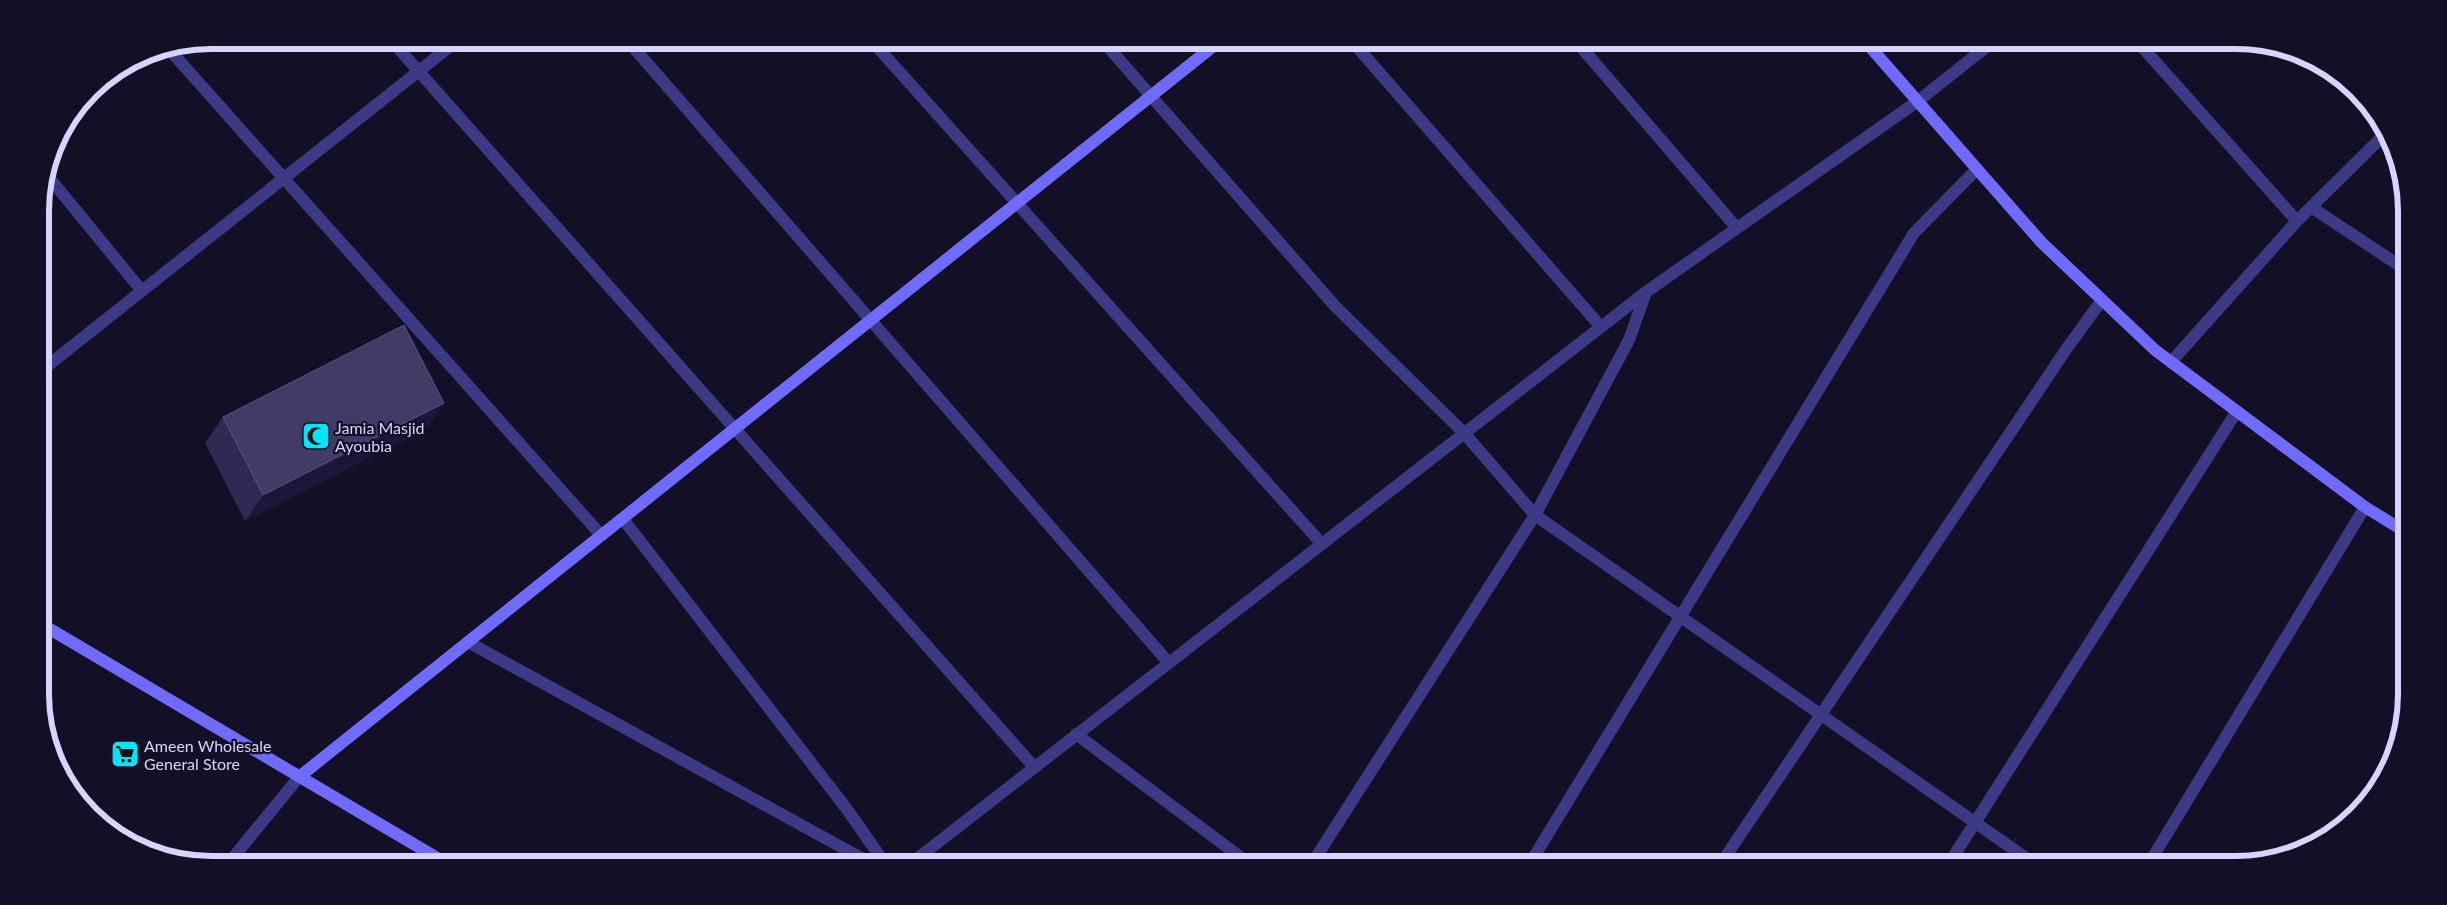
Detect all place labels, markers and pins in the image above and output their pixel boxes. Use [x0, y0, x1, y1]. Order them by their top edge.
place label: Jamia Masjid Ayoubia [335, 418, 425, 455]
mosque icon: Jamia Masjid Ayoubia [301, 421, 331, 451]
place label: Ameen Wholesale General Store [144, 736, 271, 773]
supermarket icon: Ameen Wholesale General Store [110, 739, 140, 769]

